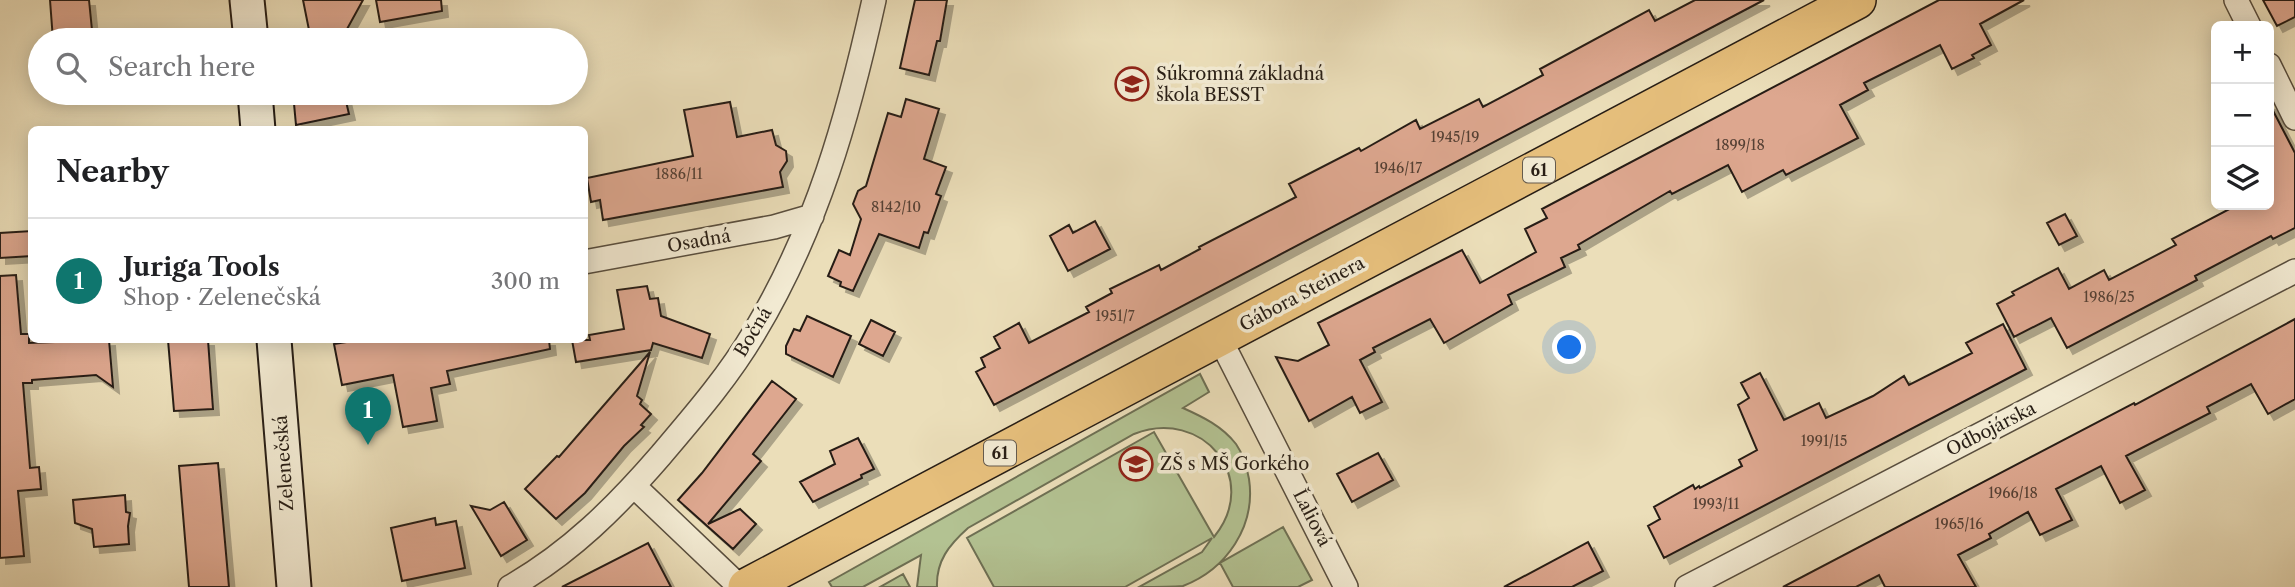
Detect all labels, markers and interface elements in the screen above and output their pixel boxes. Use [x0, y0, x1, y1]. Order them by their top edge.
map controls [2211, 21, 2274, 210]
button: + [2211, 21, 2274, 84]
search box [28, 28, 588, 105]
icon: search [52, 48, 90, 86]
text: Search here [108, 51, 255, 83]
place label: Súkromná základná škola BESST [1156, 63, 1325, 106]
school or university icon: Súkromná základná škola BESST [1113, 65, 1151, 103]
button: − [2211, 84, 2274, 147]
house number: 1945/19 [1431, 128, 1479, 146]
house number: 1899/18 [1715, 136, 1765, 154]
button: layers [2211, 147, 2274, 210]
text: Nearby [56, 153, 169, 190]
road number: 61 [1523, 158, 1555, 182]
house number: 1946/17 [1374, 159, 1422, 177]
house number: 1886/11 [655, 165, 703, 183]
house number: 8142/10 [871, 198, 921, 216]
street label: Osadná [666, 225, 733, 257]
text: Juriga Tools [123, 251, 280, 283]
street label: Gábora Steinera [1236, 252, 1369, 336]
text: 1 [74, 267, 84, 295]
text: 300 m [491, 267, 560, 295]
text: Shop · Zelenečská [123, 283, 321, 311]
house number: 1986/25 [2083, 288, 2135, 306]
street label: Bočná [730, 303, 777, 361]
house number: 1951/7 [1095, 307, 1135, 325]
your location [1552, 330, 1586, 364]
pin: 1 [345, 387, 391, 445]
street label: Odbojárska [1943, 397, 2040, 461]
street label: Zelenečská [270, 414, 298, 512]
house number: 1991/15 [1801, 432, 1847, 450]
road number: 61 [984, 440, 1016, 466]
school or university icon: ZŠ s MŠ Gorkého [1117, 445, 1155, 483]
place label: ZŠ s MŠ Gorkého [1160, 451, 1309, 475]
house number: 1966/18 [1988, 484, 2038, 502]
street label: Ľaliová [1288, 485, 1338, 551]
house number: 1993/11 [1693, 495, 1739, 513]
house number: 1965/16 [1935, 515, 1983, 533]

